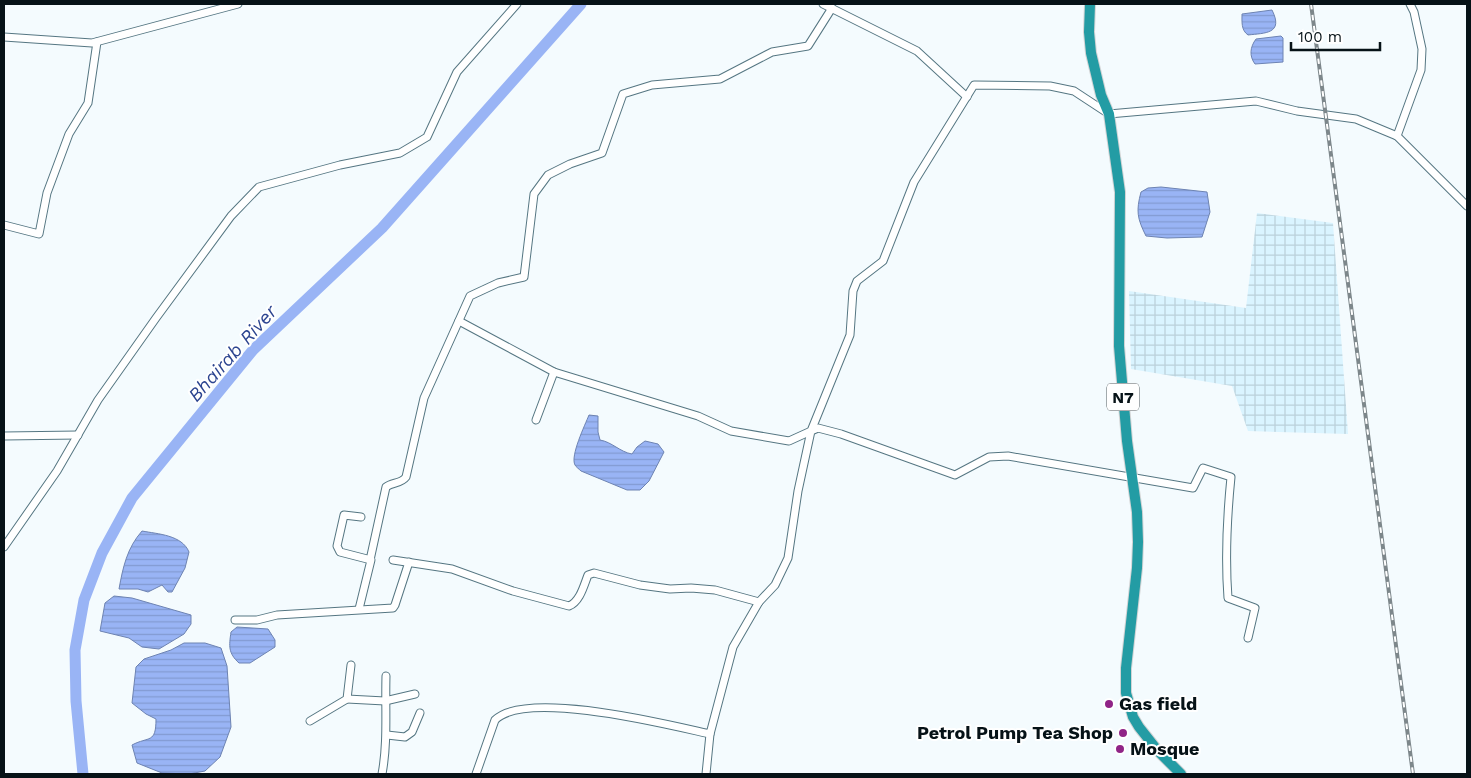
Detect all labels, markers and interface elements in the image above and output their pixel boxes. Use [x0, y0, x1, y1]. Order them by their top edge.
scale bar [1291, 20, 1380, 52]
text: 100 m [1298, 28, 1342, 46]
water label: Bhairab River [183, 300, 282, 406]
road number: N7 [1107, 384, 1139, 411]
place label: Gas field [1119, 693, 1197, 714]
marker: Gas field [1103, 698, 1115, 710]
place label: Petrol Pump Tea Shop [917, 722, 1113, 743]
marker: Petrol Pump Tea Shop [1117, 727, 1129, 739]
place label: Mosque [1130, 738, 1200, 759]
marker: Mosque [1114, 743, 1126, 755]

